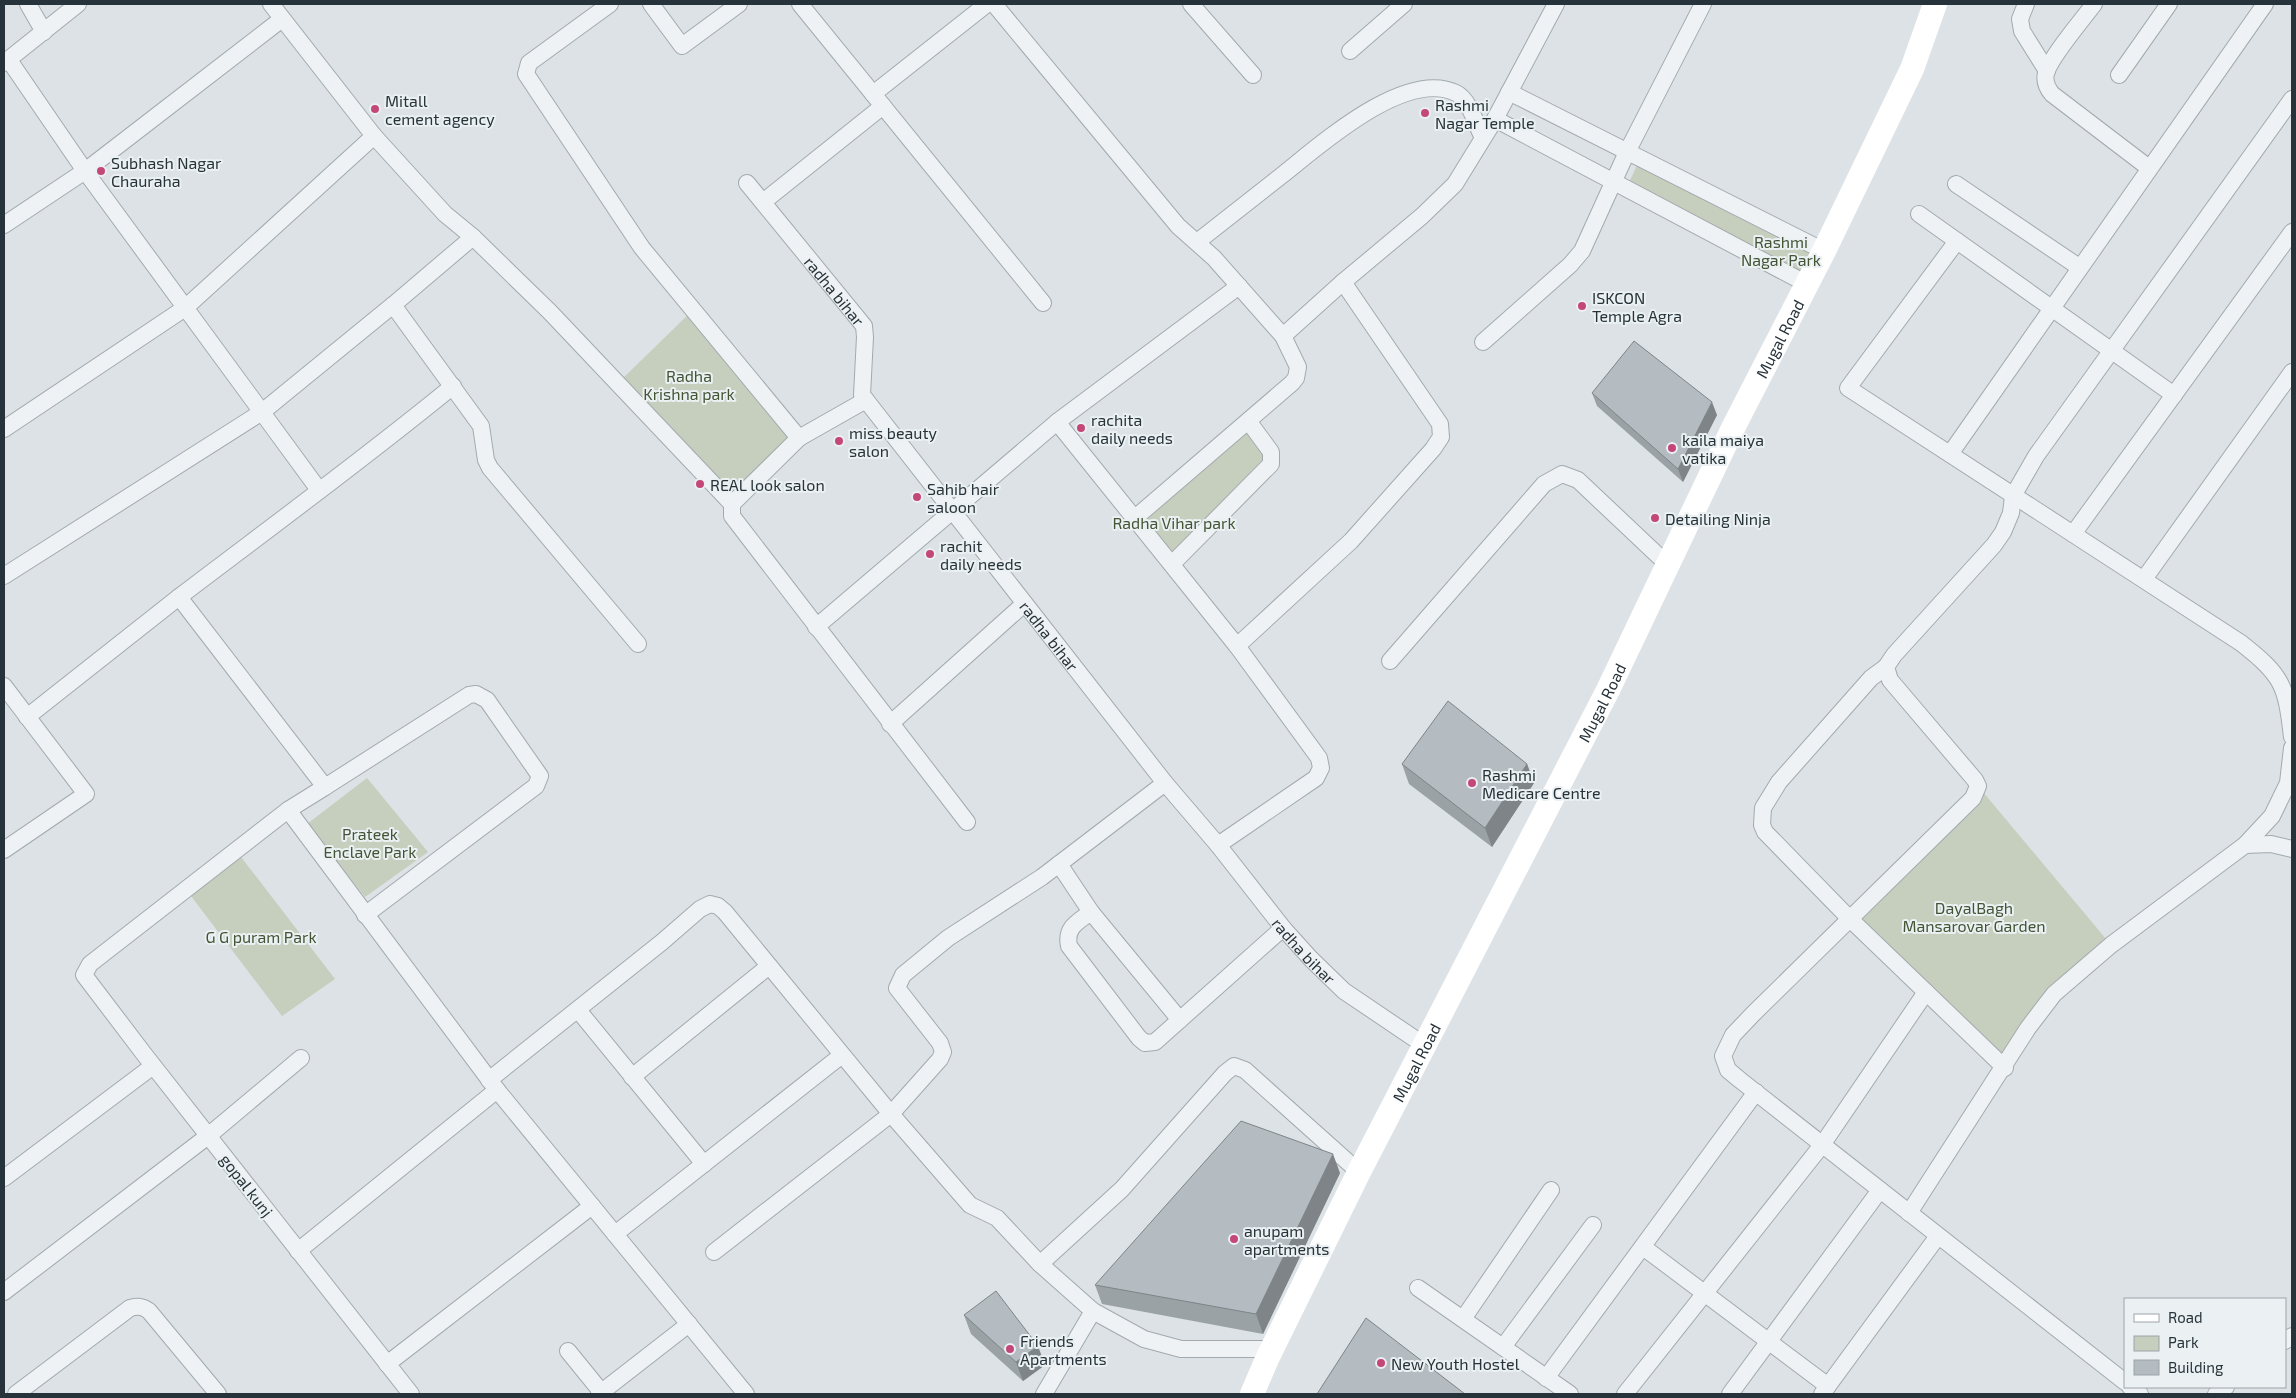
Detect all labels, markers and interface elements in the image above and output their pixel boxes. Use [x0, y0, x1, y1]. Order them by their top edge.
place label: Mitall cement agency [385, 91, 495, 128]
place label: Rashmi Nagar Temple [1435, 95, 1535, 132]
marker: Mitall cement agency [369, 103, 381, 115]
marker: Rashmi Nagar Temple [1419, 107, 1431, 119]
place label: Subhash Nagar Chauraha [111, 153, 222, 190]
marker: Subhash Nagar Chauraha [95, 165, 107, 177]
park label: Rashmi Nagar Park [1741, 232, 1821, 269]
street label: radha bihar [801, 252, 869, 329]
place label: ISKCON Temple Agra [1592, 288, 1682, 325]
street label: Mugal Road [1751, 296, 1807, 381]
marker: ISKCON Temple Agra [1576, 300, 1588, 312]
park label: Radha Krishna park [643, 366, 735, 403]
place label: rachita daily needs [1091, 410, 1173, 447]
marker: rachita daily needs [1075, 422, 1087, 434]
place label: miss beauty salon [849, 423, 938, 460]
place label: kaila maiya vatika [1682, 430, 1764, 467]
marker: miss beauty salon [833, 435, 845, 447]
marker: kaila maiya vatika [1666, 442, 1678, 454]
place label: REAL look salon [710, 475, 825, 494]
marker: REAL look salon [694, 478, 706, 490]
place label: Sahib hair saloon [927, 479, 1000, 516]
marker: Sahib hair saloon [911, 491, 923, 503]
place label: Detailing Ninja [1665, 509, 1771, 529]
marker: Detailing Ninja [1649, 512, 1661, 524]
park label: Radha Vihar park [1112, 513, 1236, 532]
place label: rachit daily needs [940, 536, 1022, 573]
marker: rachit daily needs [924, 548, 936, 560]
street label: radha bihar [1017, 597, 1083, 675]
street label: Mugal Road [1573, 660, 1629, 745]
place label: Rashmi Medicare Centre [1482, 765, 1601, 802]
marker: Rashmi Medicare Centre [1466, 777, 1478, 789]
park label: Prateek Enclave Park [324, 824, 416, 861]
park label: DayalBagh Mansarovar Garden [1902, 898, 2046, 935]
street label: radha bihar [1269, 913, 1340, 988]
park label: G G puram Park [205, 927, 317, 946]
street label: Mugal Road [1388, 1020, 1444, 1105]
street label: gopal kunj [216, 1150, 277, 1221]
place label: anupam apartments [1244, 1221, 1330, 1258]
marker: anupam apartments [1228, 1233, 1240, 1245]
legend [2124, 1298, 2286, 1388]
text: Road [2168, 1308, 2203, 1326]
place label: Friends Apartments [1020, 1331, 1107, 1368]
text: Park [2168, 1333, 2199, 1351]
marker: Friends Apartments [1004, 1343, 1016, 1355]
place label: New Youth Hostel [1391, 1354, 1520, 1373]
marker: New Youth Hostel [1375, 1357, 1387, 1369]
text: Building [2168, 1358, 2224, 1376]

